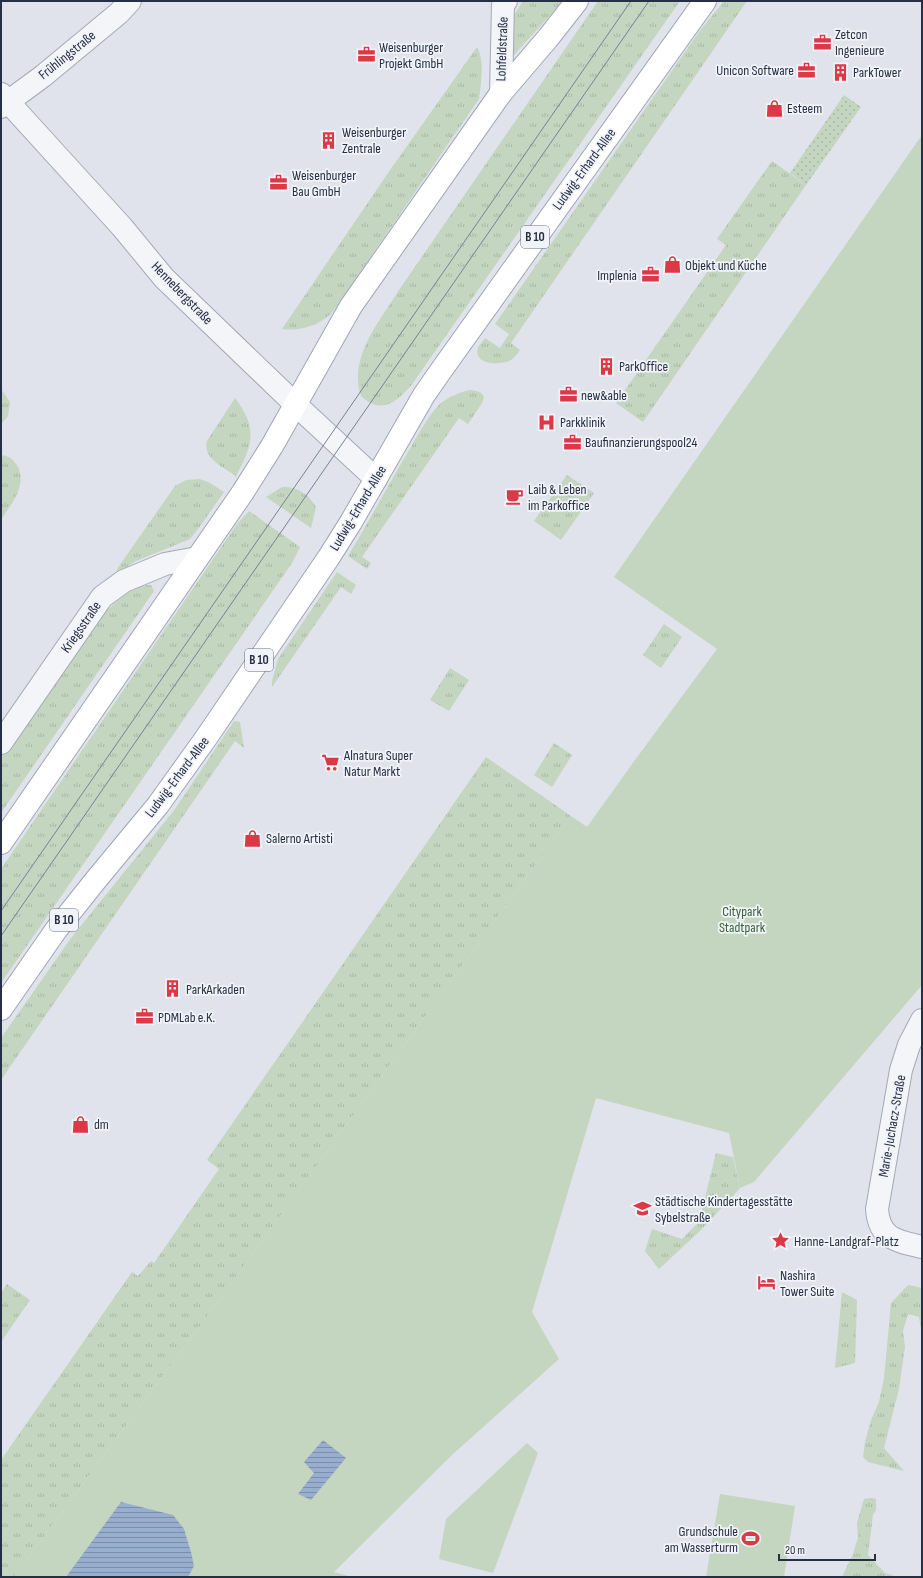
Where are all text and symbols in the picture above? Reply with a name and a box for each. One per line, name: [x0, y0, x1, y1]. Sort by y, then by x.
street label: Lohfeldstraße: [492, 16, 512, 82]
place label: Zetcon Ingenieure: [835, 26, 884, 59]
street label: Frühlingstraße: [35, 27, 99, 83]
office icon: Zetcon Ingenieure: [812, 32, 832, 52]
place label: Weisenburger Projekt GmbH: [379, 39, 443, 72]
office icon: Weisenburger Projekt GmbH: [356, 45, 376, 65]
office icon: Unicon Software: [797, 60, 817, 80]
place label: Unicon Software: [716, 62, 794, 79]
building icon: ParkTower: [830, 62, 850, 82]
place label: ParkTower: [853, 64, 901, 81]
shop icon: Esteem: [764, 98, 784, 118]
place label: Esteem: [787, 100, 822, 117]
place label: Weisenburger Zentrale: [342, 124, 406, 157]
street label: Ludwig-Erhard-Allee: [549, 125, 619, 213]
building icon: Weisenburger Zentrale: [319, 130, 339, 150]
place label: Weisenburger Bau GmbH: [292, 167, 356, 200]
office icon: Weisenburger Bau GmbH: [269, 173, 289, 193]
road number: B 10: [521, 226, 549, 248]
shop icon: Objekt und Küche: [662, 255, 682, 275]
place label: Objekt und Küche: [685, 257, 767, 274]
street label: Hennebergstraße: [148, 258, 216, 328]
office icon: Implenia: [640, 265, 660, 285]
place label: Implenia: [597, 267, 637, 284]
building icon: ParkOffice: [596, 356, 616, 376]
place label: ParkOffice: [619, 358, 668, 375]
office icon: new&able: [558, 385, 578, 405]
place label: new&able: [581, 387, 627, 404]
hospital icon: Parkklinik: [537, 412, 557, 432]
place label: Parkklinik: [560, 414, 606, 431]
office icon: Baufinanzierungspool24: [562, 432, 582, 452]
place label: Baufinanzierungspool24: [585, 434, 697, 451]
street label: Ludwig-Erhard-Allee: [326, 462, 390, 554]
place label: Laib & Leben im Parkoffice: [528, 481, 590, 514]
cafe icon: Laib & Leben im Parkoffice: [505, 487, 525, 507]
street label: Kriegsstraße: [57, 598, 105, 656]
road number: B 10: [245, 649, 273, 671]
street label: Ludwig-Erhard-Allee: [141, 733, 213, 821]
place label: Alnatura Super Natur Markt: [343, 747, 413, 780]
supermarket icon: Alnatura Super Natur Markt: [321, 753, 341, 773]
shop icon: Salerno Artisti: [243, 828, 263, 848]
place label: Salerno Artisti: [266, 830, 333, 847]
park label: Citypark Stadtpark: [719, 903, 766, 936]
road number: B 10: [50, 909, 78, 931]
building icon: ParkArkaden: [163, 979, 183, 999]
place label: ParkArkaden: [186, 981, 245, 998]
office icon: PDMLab e.K.: [135, 1007, 155, 1027]
place label: PDMLab e.K.: [158, 1009, 215, 1026]
street label: Marie-Juchacz-Straße: [875, 1074, 909, 1178]
shop icon: dm: [71, 1114, 91, 1134]
place label: dm: [94, 1116, 109, 1133]
place label: Städtische Kindertagesstätte Sybelstraße: [655, 1193, 793, 1226]
school or university icon: Städtische Kindertagesstätte Sybelstraße: [632, 1199, 652, 1219]
place icon: Hanne-Landgraf-Platz: [771, 1231, 791, 1251]
place label: Hanne-Landgraf-Platz: [794, 1233, 899, 1250]
place label: Nashira Tower Suite: [780, 1267, 834, 1300]
hotel icon: Nashira Tower Suite: [757, 1273, 777, 1293]
place label: Grundschule am Wasserturm: [664, 1523, 738, 1556]
sports icon: Grundschule am Wasserturm: [741, 1529, 761, 1549]
scale bar: [779, 1536, 875, 1562]
text: 20 m: [785, 1543, 805, 1558]

